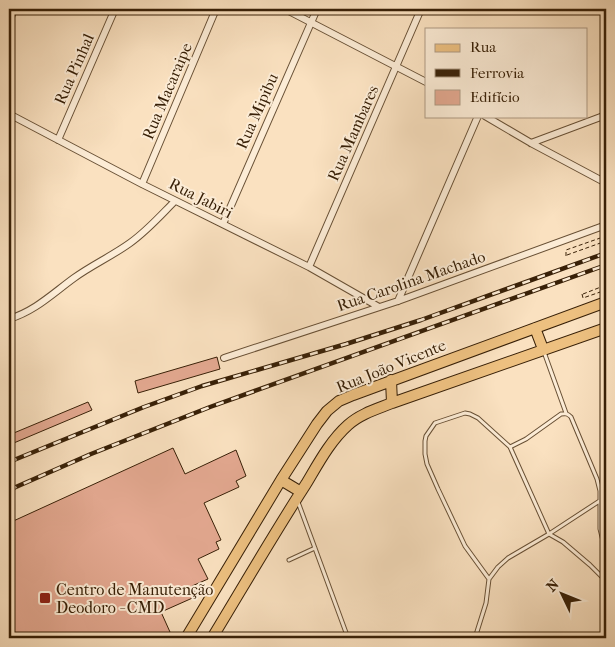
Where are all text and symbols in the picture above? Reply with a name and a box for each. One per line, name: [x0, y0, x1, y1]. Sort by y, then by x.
legend: [425, 28, 588, 118]
street label: Rua Pinhal: [50, 30, 98, 107]
text: Rua: [470, 38, 497, 56]
street label: Rua Macaraipe: [138, 40, 196, 142]
text: Ferrovia: [470, 64, 525, 82]
street label: Rua Mipibu: [232, 70, 282, 152]
street label: Rua Mambares: [323, 82, 383, 184]
text: Edifício: [470, 88, 520, 106]
street label: Rua Jabiri: [166, 174, 236, 222]
street label: Rua Carolina Machado: [334, 247, 488, 315]
street label: Rua João Vicente: [333, 335, 449, 397]
north arrow: [538, 570, 588, 620]
text: N: [543, 576, 563, 595]
place label: Centro de Manutenção Deodoro - CMD: [56, 580, 213, 617]
marker: Centro de Manutenção Deodoro - CMD: [38, 591, 52, 605]

